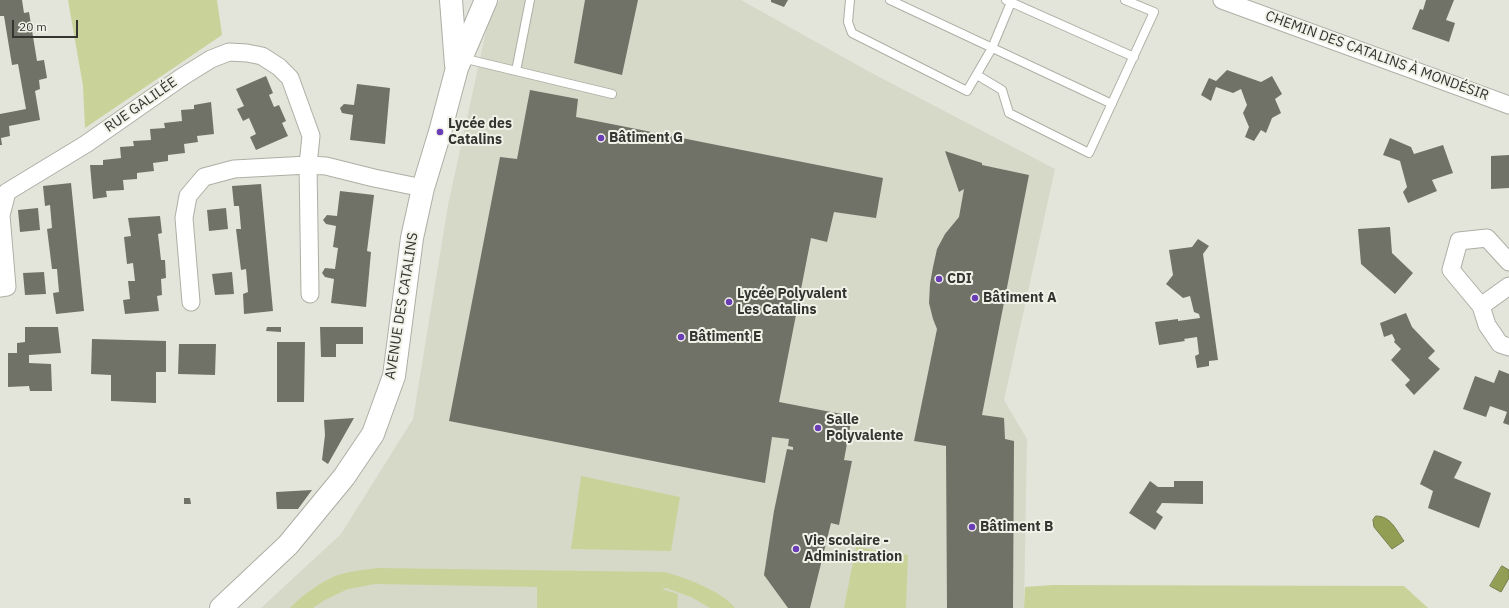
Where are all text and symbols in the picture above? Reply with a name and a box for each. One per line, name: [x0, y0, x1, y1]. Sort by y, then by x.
street label: CHEMIN DES CATALINS À MONDÉSIR: [1263, 8, 1491, 104]
scale bar: [14, 12, 80, 38]
text: 20 m: [19, 19, 47, 34]
street label: RUE GALILÉE: [102, 74, 180, 136]
place label: Lycée des Catalins: [448, 116, 512, 148]
marker: Lycée des Catalins: [435, 127, 445, 137]
place label: Bâtiment G: [609, 130, 683, 146]
marker: Bâtiment G: [596, 133, 606, 143]
street label: AVENUE DES CATALINS: [382, 231, 422, 381]
place label: CDI: [947, 271, 972, 287]
marker: CDI: [934, 274, 944, 284]
place label: Lycée Polyvalent Les Catalins: [737, 286, 847, 318]
place label: Bâtiment A: [983, 290, 1057, 306]
marker: Bâtiment A: [970, 293, 980, 303]
marker: Lycée Polyvalent Les Catalins: [724, 297, 734, 307]
place label: Bâtiment E: [689, 329, 761, 345]
marker: Bâtiment E: [676, 332, 686, 342]
place label: Salle Polyvalente: [826, 412, 903, 444]
marker: Salle Polyvalente: [813, 423, 823, 433]
place label: Bâtiment B: [980, 519, 1053, 535]
marker: Bâtiment B: [967, 522, 977, 532]
place label: Vie scolaire - Administration: [804, 533, 902, 566]
marker: Vie scolaire - Administration: [791, 544, 801, 554]

